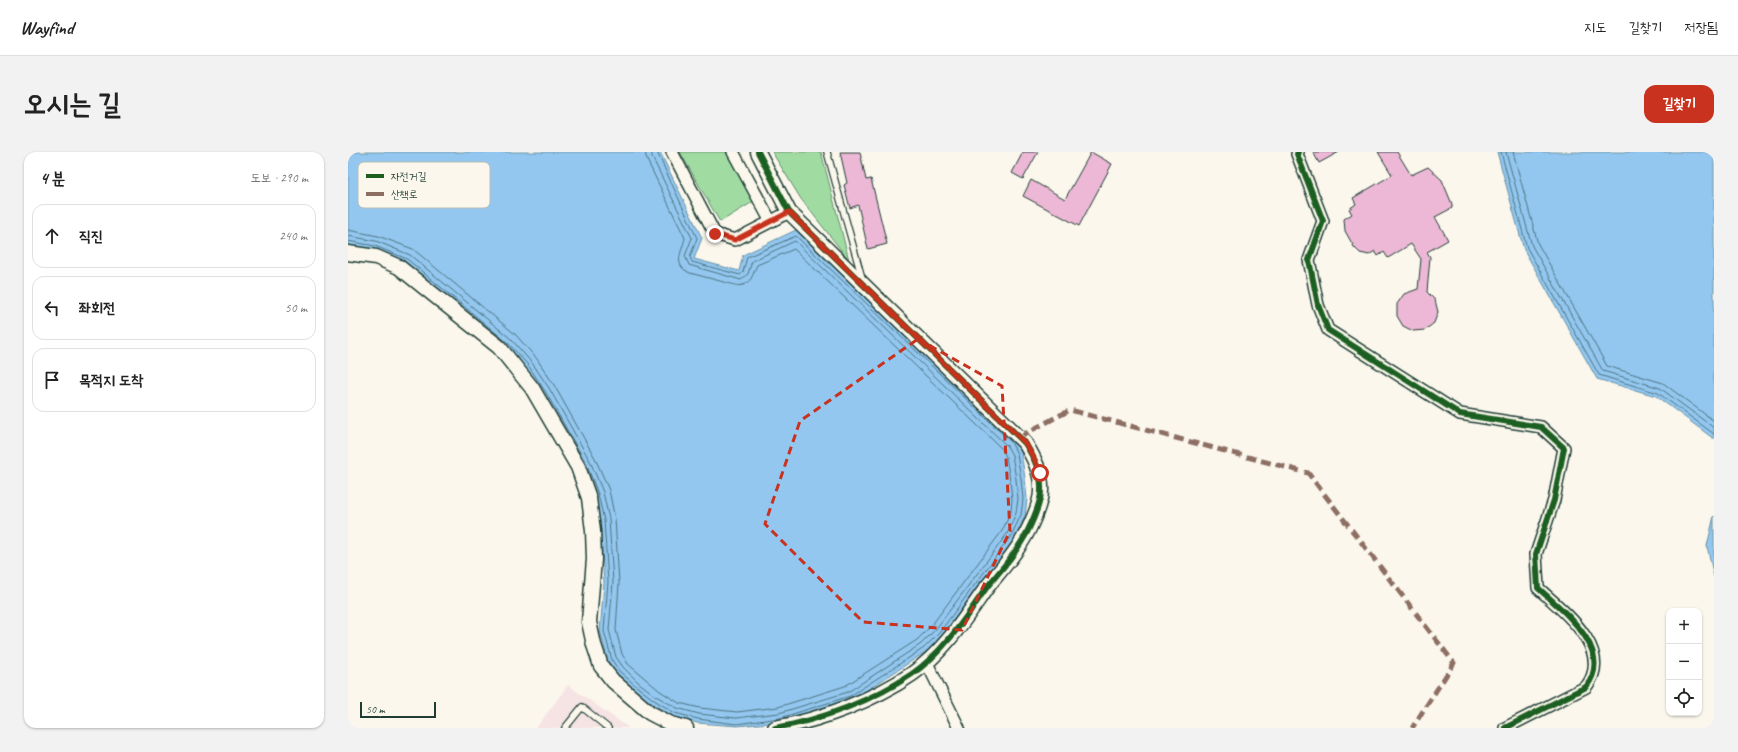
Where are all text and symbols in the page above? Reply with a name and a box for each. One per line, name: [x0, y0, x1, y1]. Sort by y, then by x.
text: Wayfind: [20, 16, 73, 40]
text: 지도: [1584, 19, 1606, 36]
text: 길찾기: [1628, 19, 1662, 36]
text: 저장됨: [1684, 19, 1718, 36]
button: 길찾기: [1644, 85, 1714, 123]
text: 오시는 길: [24, 86, 121, 121]
legend: [358, 162, 490, 208]
text: 4 분: [40, 168, 65, 189]
text: 자전거길: [391, 169, 427, 183]
text: 도보 · 290 m: [250, 170, 308, 186]
text: 산책로: [391, 187, 418, 201]
icon: ahead: [41, 225, 63, 247]
route end: [706, 225, 724, 243]
text: 직진: [79, 227, 103, 246]
text: 240 m: [279, 228, 307, 244]
icon: left: [41, 297, 63, 319]
text: 좌회전: [79, 299, 115, 318]
text: 50 m: [285, 300, 307, 316]
icon: arrive: [41, 369, 63, 391]
text: 목적지 도착: [79, 371, 143, 390]
route start: [1031, 464, 1049, 482]
map controls: [1666, 608, 1702, 716]
button: +: [1666, 608, 1702, 644]
button: −: [1666, 644, 1702, 680]
button: locate: [1666, 680, 1702, 716]
scale bar: [360, 700, 436, 719]
text: 50 m: [366, 702, 385, 716]

